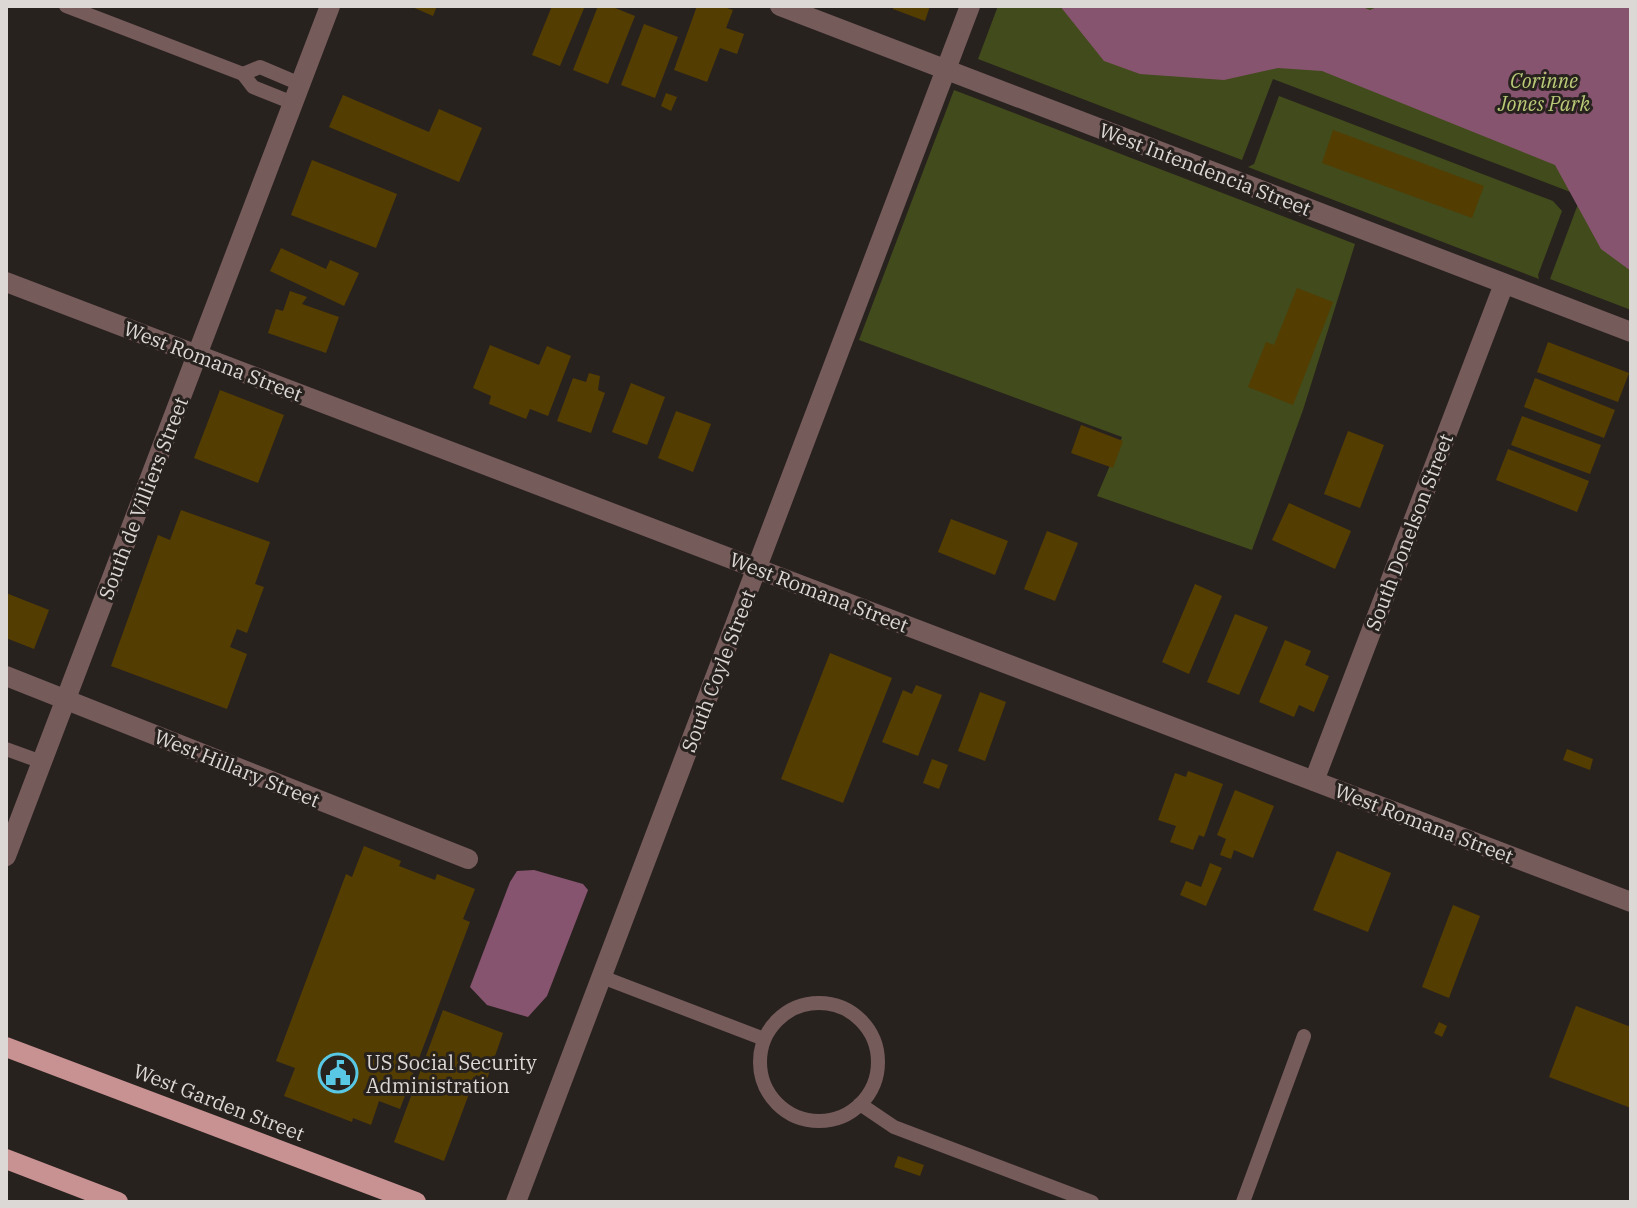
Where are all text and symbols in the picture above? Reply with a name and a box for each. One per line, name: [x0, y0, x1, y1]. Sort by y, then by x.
park label: Corinne Jones Park: [1497, 67, 1591, 117]
street label: West Intendencia Street: [1095, 116, 1315, 222]
street label: West Romana Street: [120, 314, 306, 408]
street label: South de Villiers Street: [92, 393, 194, 603]
street label: South Donelson Street: [1359, 430, 1459, 634]
street label: West Romana Street: [726, 545, 912, 639]
street label: South Coyle Street: [675, 586, 761, 756]
street label: West Hillary Street: [150, 722, 324, 814]
street label: West Romana Street: [1331, 776, 1517, 870]
place label: US Social Security Administration: [366, 1049, 537, 1099]
public building icon: US Social Security Administration: [317, 1052, 359, 1094]
street label: West Garden Street: [129, 1057, 309, 1147]

